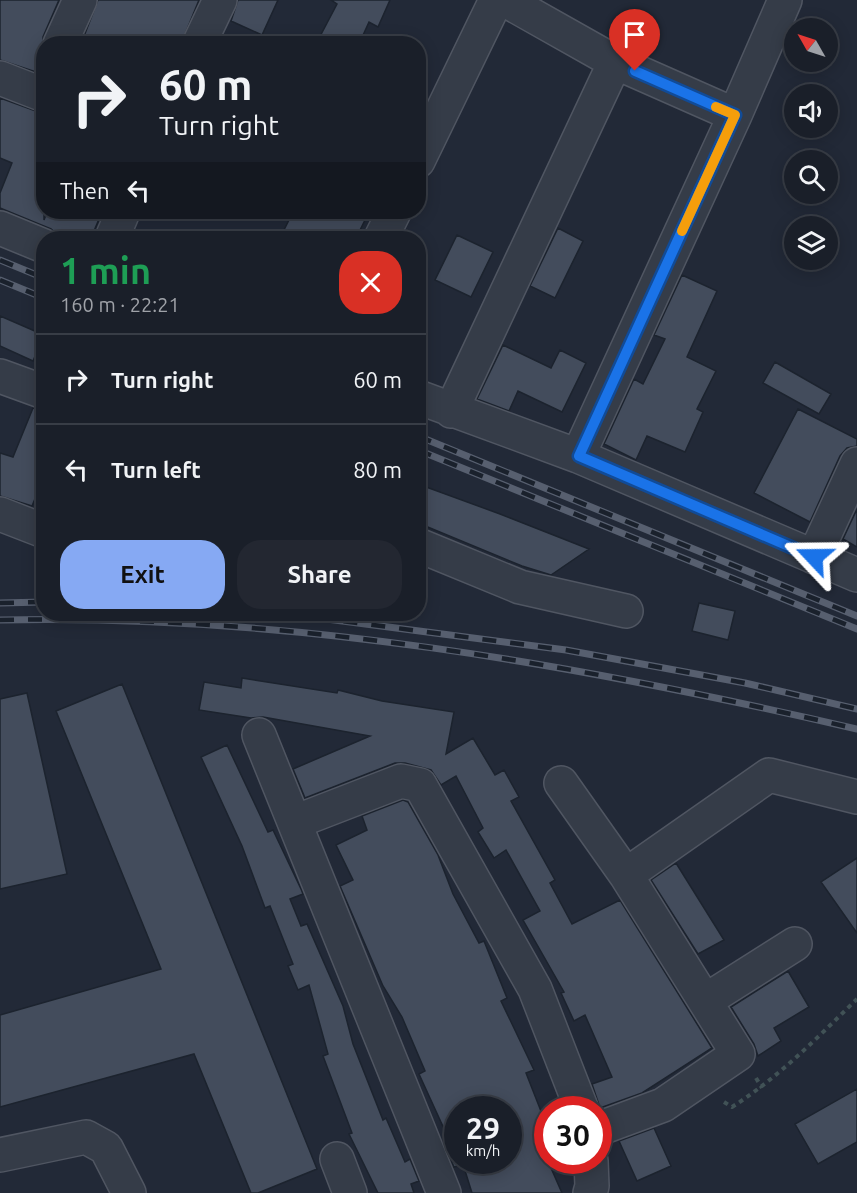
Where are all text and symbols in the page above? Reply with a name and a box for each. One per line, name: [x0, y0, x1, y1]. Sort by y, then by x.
pin: [609, 9, 660, 71]
icon: arrive: [618, 18, 651, 51]
north arrow: [784, 18, 838, 72]
map controls: [784, 18, 838, 270]
icon: right: [60, 60, 138, 138]
text: 60 m: [159, 61, 253, 108]
button: sound: [784, 84, 838, 138]
text: Turn right: [159, 110, 279, 140]
button: search: [784, 150, 838, 204]
icon: left: [122, 174, 155, 207]
text: Then: [60, 178, 110, 203]
button: layers: [784, 216, 838, 270]
text: 1 min: [60, 250, 151, 291]
button: close: [339, 251, 402, 314]
text: 160 m · 22:21: [60, 293, 180, 316]
icon: right: [60, 363, 93, 396]
text: Turn right: [111, 367, 213, 392]
text: 60 m: [353, 367, 402, 392]
icon: left: [60, 453, 93, 486]
text: Turn left: [111, 457, 201, 482]
text: 80 m: [353, 457, 402, 482]
position arrow: [782, 525, 846, 589]
button: Exit: [60, 540, 225, 609]
button: Share: [237, 540, 402, 609]
speed limit sign: 30: [534, 1096, 612, 1174]
text: 29: [466, 1111, 500, 1145]
text: km/h: [466, 1142, 500, 1159]

